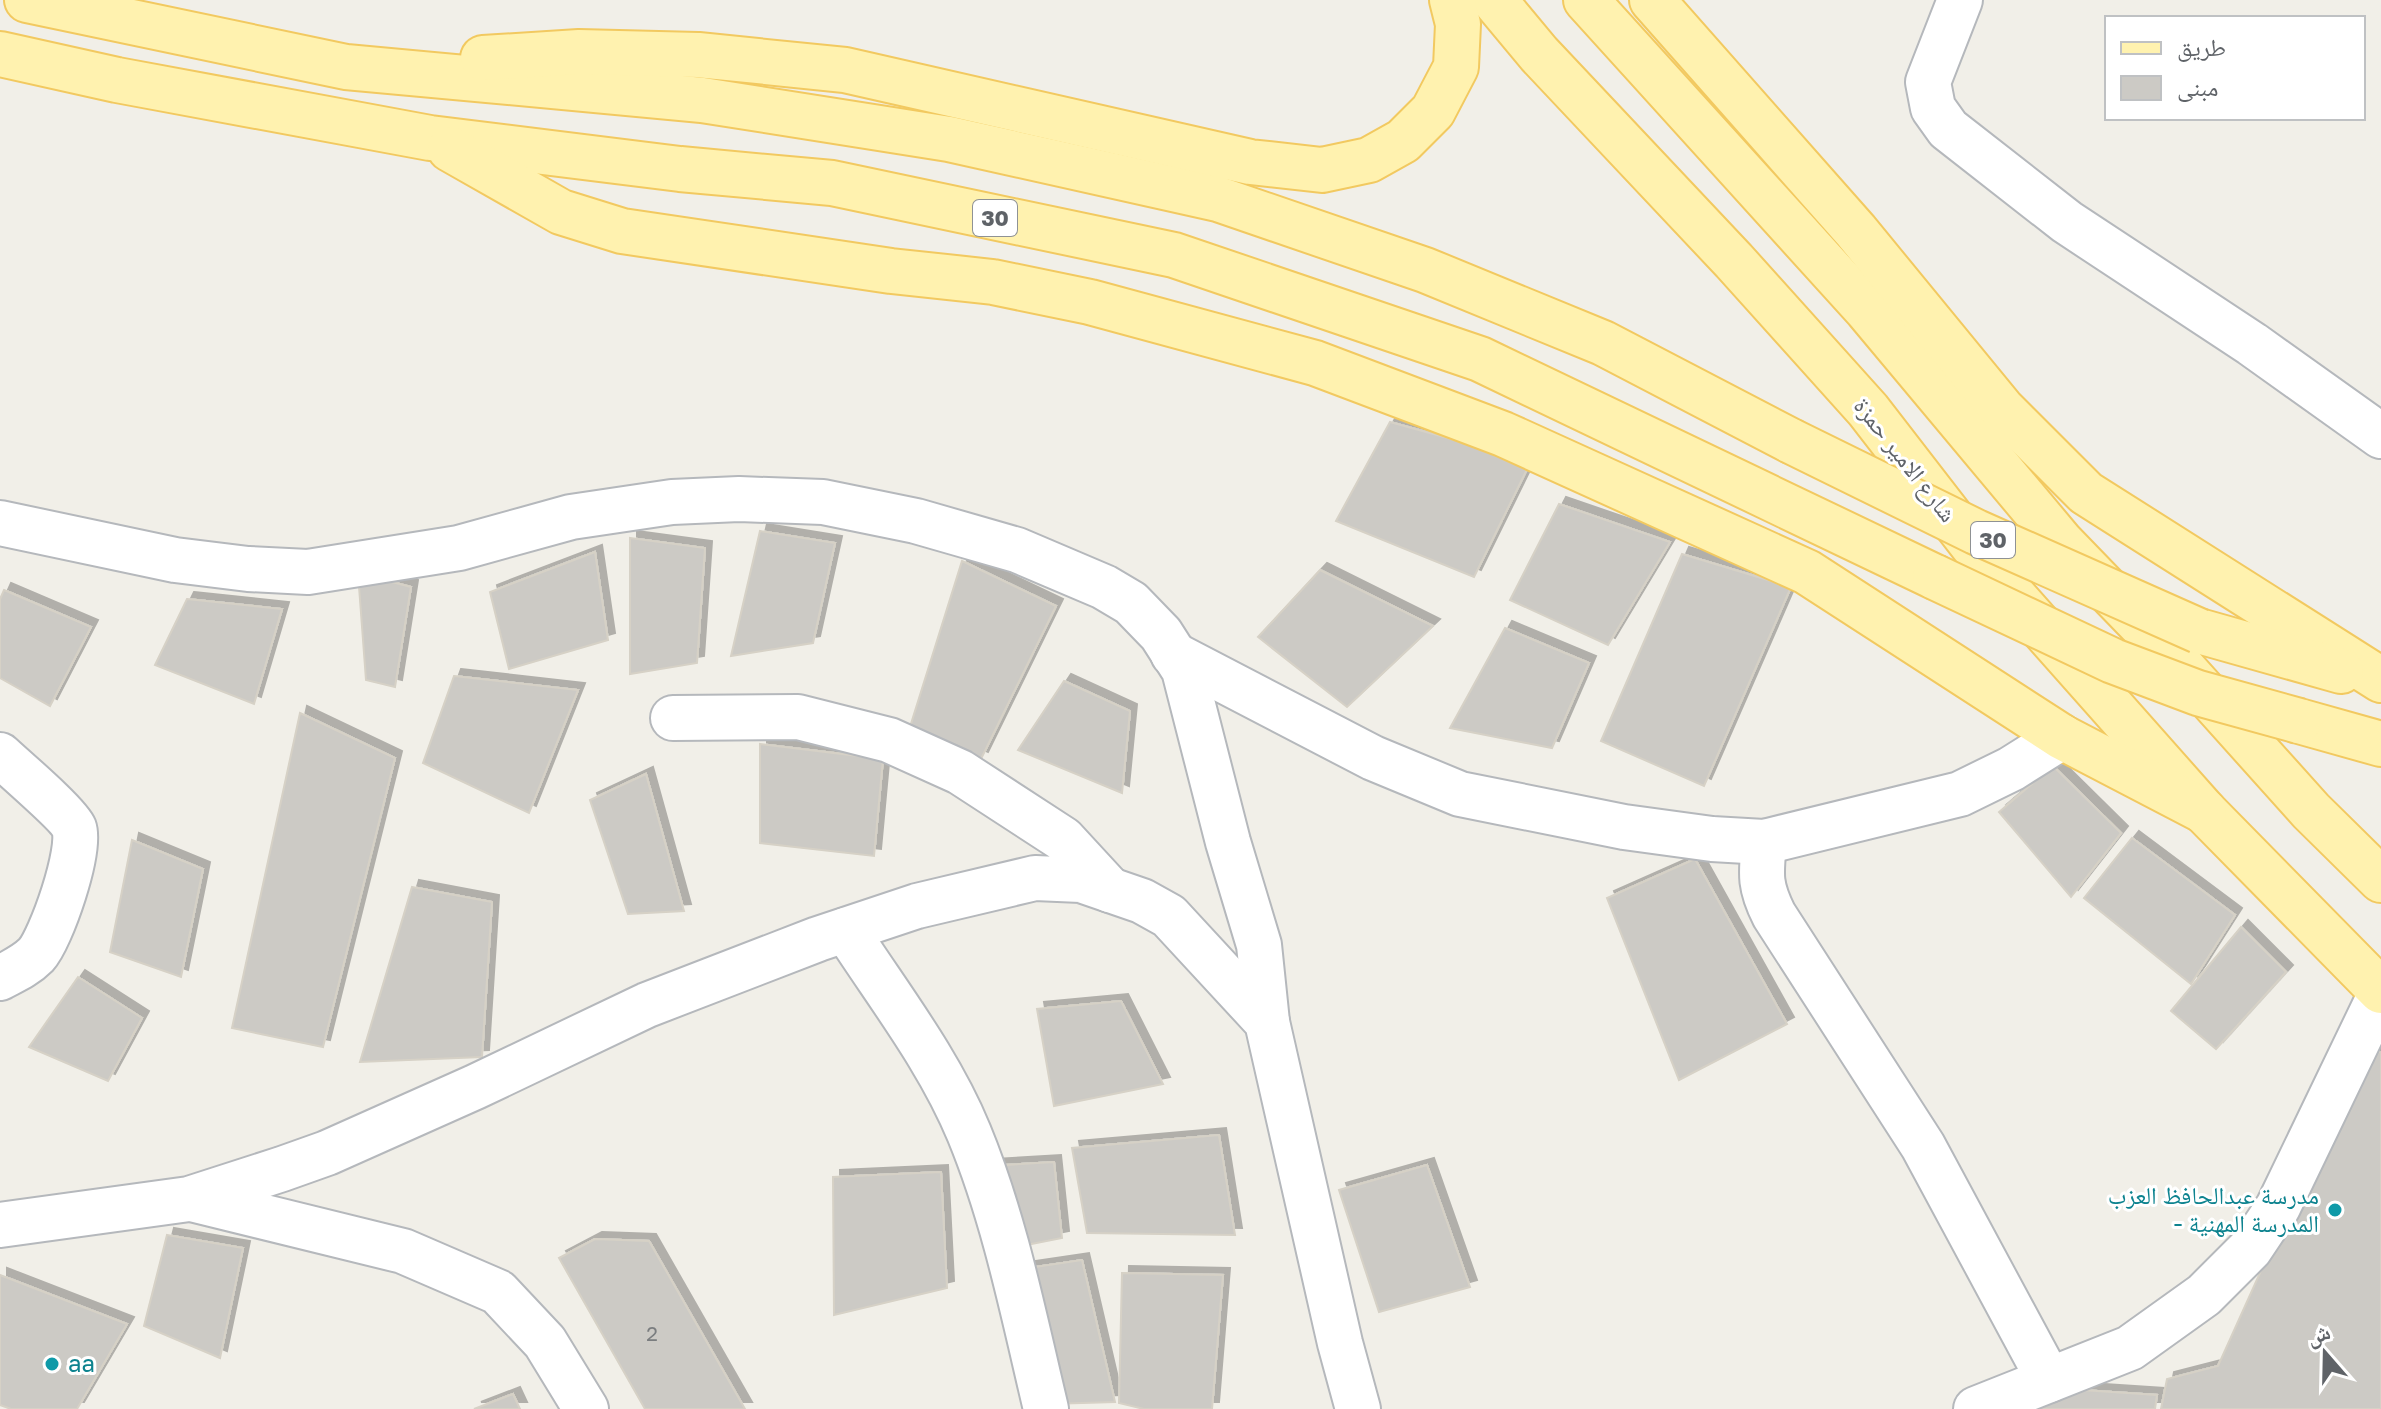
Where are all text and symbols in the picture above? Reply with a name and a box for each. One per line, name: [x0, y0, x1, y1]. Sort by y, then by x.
legend: [2105, 16, 2365, 120]
text: طريق: [2177, 32, 2226, 62]
text: مبنى: [2177, 72, 2218, 102]
road number: 30: [973, 200, 1017, 236]
street label: شارع الامير حمزة: [1847, 391, 1964, 528]
road number: 30: [1971, 522, 2015, 558]
place label: مدرسة عبدالحافظ العزب - المدرسة المهنية: [2108, 1180, 2319, 1237]
marker: مدرسة عبدالحافظ العزب - المدرسة المهنية: [2326, 1201, 2344, 1219]
north arrow: [2285, 1313, 2365, 1393]
text: ش: [2302, 1317, 2334, 1351]
house number: 2: [646, 1321, 658, 1345]
place label: aa: [68, 1348, 95, 1377]
marker: aa: [43, 1355, 61, 1373]

